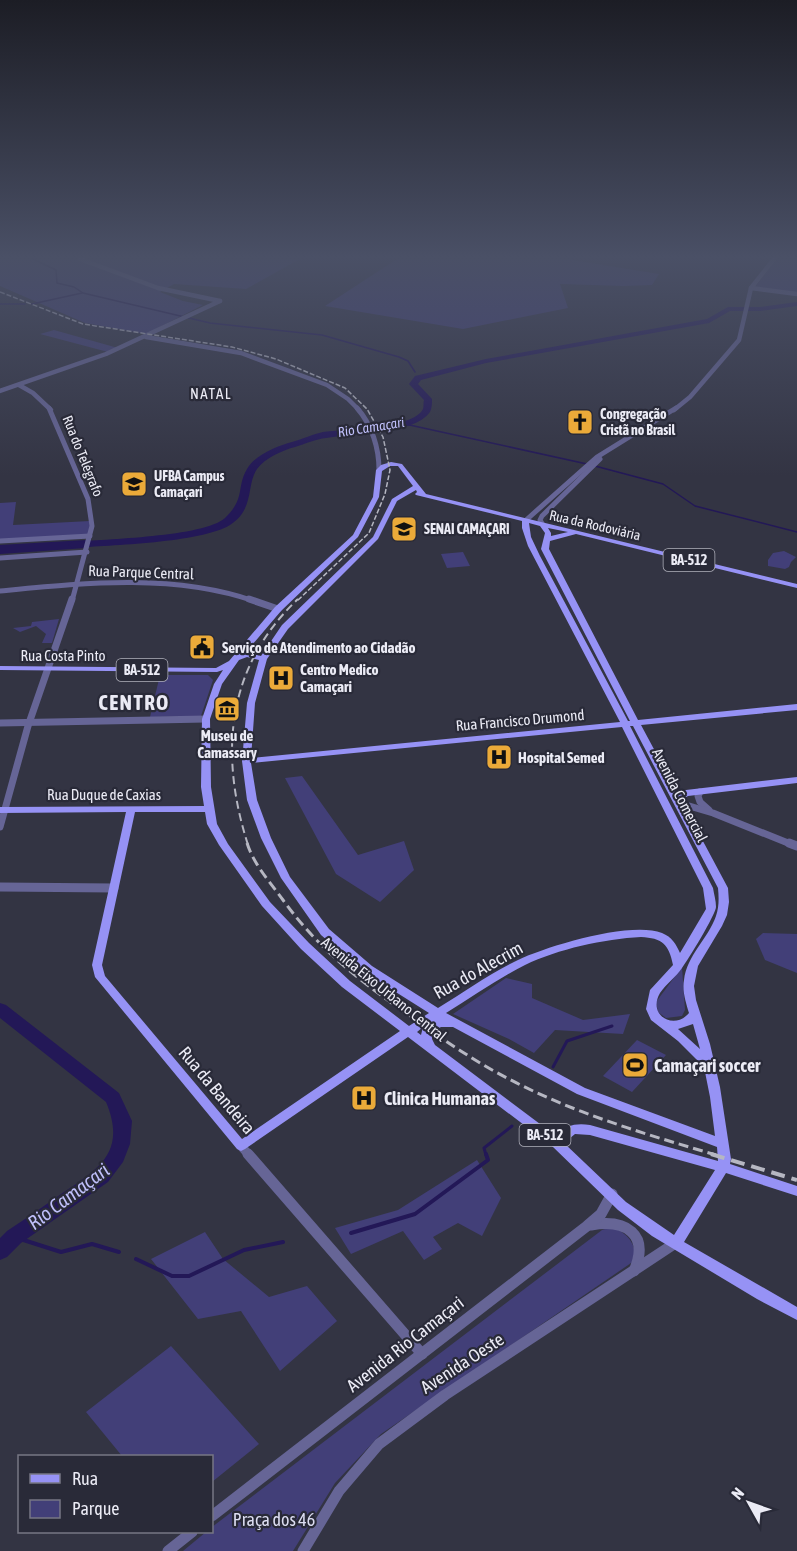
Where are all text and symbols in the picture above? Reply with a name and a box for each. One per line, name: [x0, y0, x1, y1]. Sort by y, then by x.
district label: NATAL: [190, 385, 232, 402]
place label: Congregação Cristã no Brasil: [600, 406, 675, 438]
church icon: Congregação Cristã no Brasil: [565, 407, 595, 437]
street label: Rua do Telégrafo: [60, 413, 106, 499]
water label: Rio Camaçari: [337, 414, 405, 440]
place label: UFBA Campus Camaçari: [154, 468, 225, 500]
school or university icon: UFBA Campus Camaçari: [119, 469, 149, 499]
street label: Rua da Rodoviária: [548, 507, 642, 543]
school or university icon: SENAI CAMAÇARI: [389, 514, 419, 544]
place label: SENAI CAMAÇARI: [424, 521, 510, 537]
road number: BA-512: [664, 549, 714, 571]
street label: Rua Parque Central: [88, 562, 194, 582]
public building icon: Serviço de Atendimento ao Cidadão: [187, 632, 217, 662]
place label: Serviço de Atendimento ao Cidadão: [222, 639, 416, 656]
street label: Rua Costa Pinto: [20, 647, 106, 664]
road number: BA-512: [116, 659, 168, 681]
place label: Centro Medico Camaçari: [300, 661, 379, 695]
hospital icon: Centro Medico Camaçari: [266, 663, 296, 693]
district label: CENTRO: [98, 690, 170, 714]
museum icon: Museu de Camassary: [212, 694, 242, 724]
street label: Rua Francisco Drumond: [455, 706, 585, 734]
place label: Museu de Camassary: [197, 727, 258, 761]
hospital icon: Hospital Semed: [484, 742, 514, 772]
street label: Avenida Comercial: [649, 745, 711, 845]
place label: Hospital Semed: [518, 749, 605, 766]
street label: Rua Duque de Caxias: [47, 786, 161, 803]
street label: Avenida Eixo Urbano Central: [318, 933, 450, 1045]
street label: Rua do Alecrim: [430, 937, 526, 1003]
street label: Rua da Bandeira: [174, 1042, 260, 1138]
sports icon: Camaçari soccer: [620, 1050, 650, 1080]
place label: Camaçari soccer: [654, 1055, 761, 1076]
hospital icon: Clinica Humanas: [349, 1083, 379, 1113]
place label: Clinica Humanas: [384, 1088, 496, 1109]
road number: BA-512: [520, 1124, 570, 1146]
water label: Rio Camaçari: [23, 1158, 114, 1234]
street label: Avenida Rio Camaçari: [342, 1292, 468, 1396]
street label: Avenida Oeste: [417, 1328, 507, 1398]
legend: [18, 1455, 213, 1533]
text: Rua: [72, 1468, 98, 1489]
north arrow: [719, 1473, 779, 1533]
text: N: [728, 1484, 747, 1503]
text: Parque: [72, 1498, 120, 1519]
park label: Praça dos 46: [233, 1509, 315, 1530]

